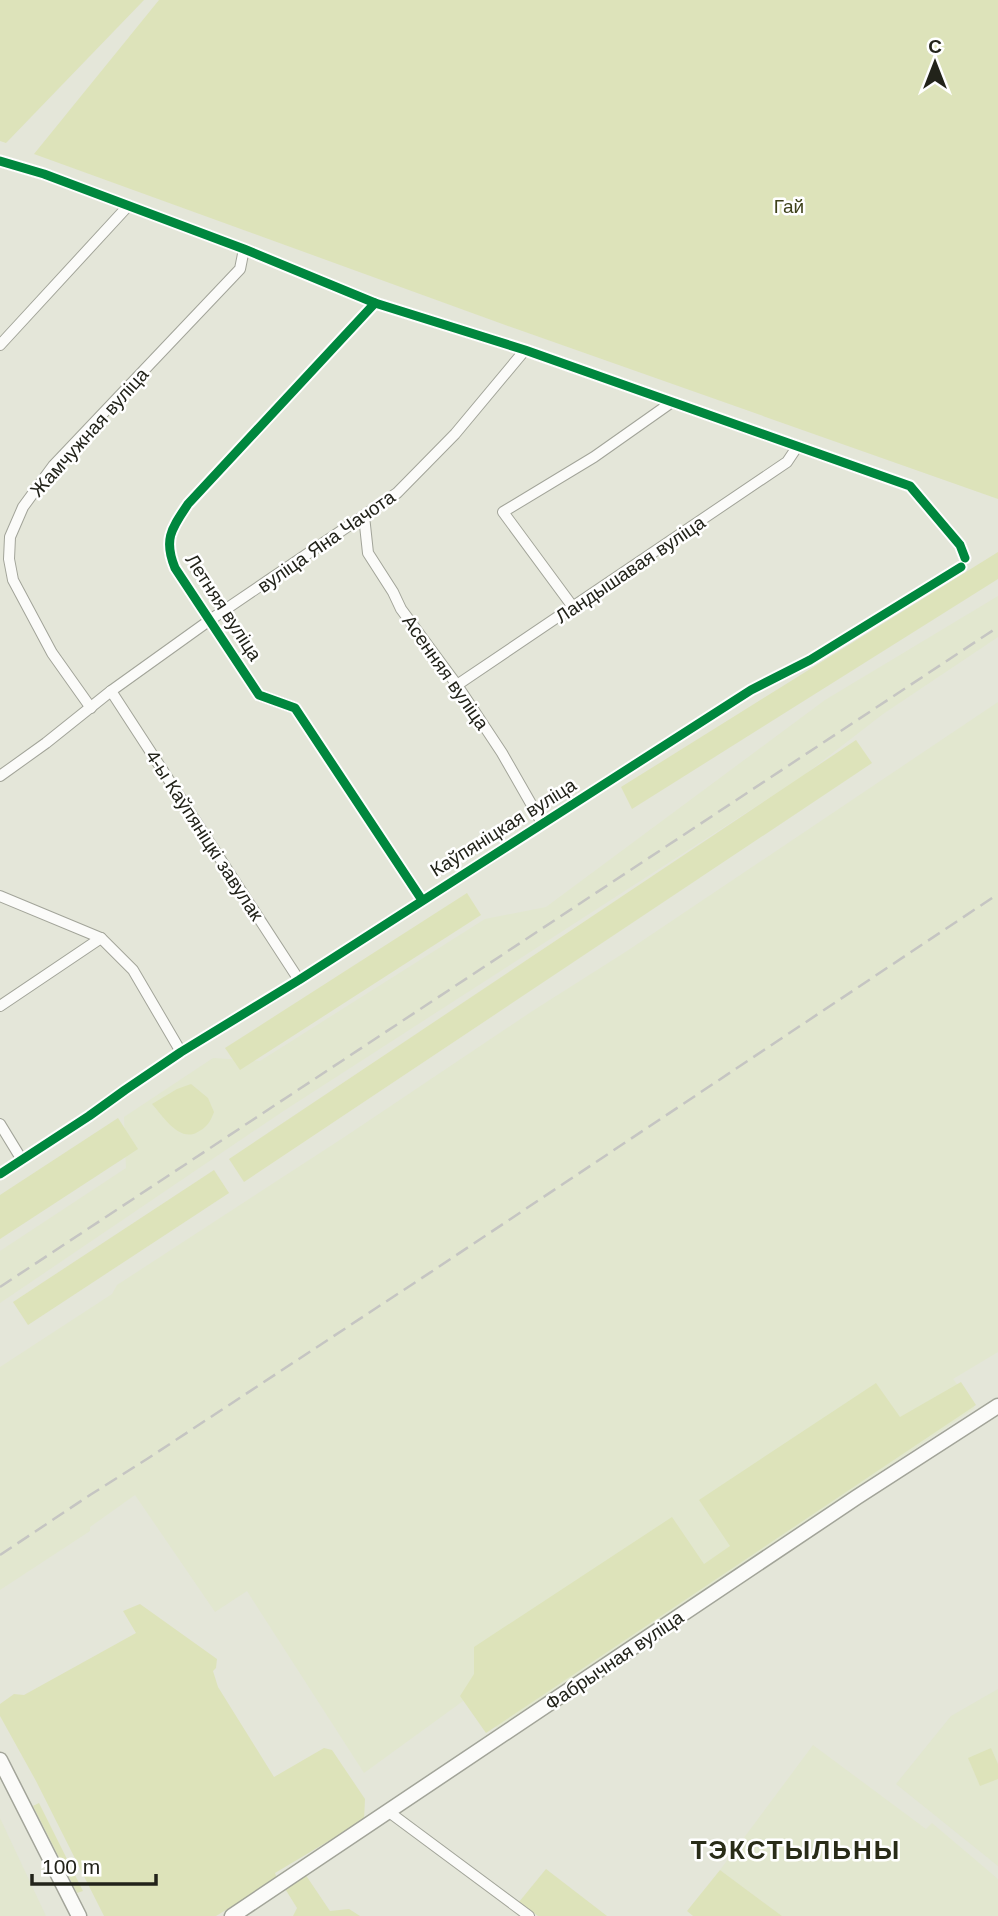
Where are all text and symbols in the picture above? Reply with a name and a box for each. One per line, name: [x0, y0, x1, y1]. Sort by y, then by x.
north arrow: [900, 28, 970, 98]
text: С: [928, 36, 942, 57]
park label: Гай: [774, 196, 804, 217]
street label: Жамчужная вуліца: [26, 363, 153, 501]
street label: вуліца Яна Чачота: [254, 486, 399, 597]
street label: Ландышавая вуліца: [552, 511, 709, 627]
street label: Летняя вуліца: [181, 550, 266, 665]
street label: Асенняя вуліца: [398, 611, 493, 734]
street label: 4-ы Каўпяніцкі завулак: [142, 746, 268, 925]
street label: Каўпяніцкая вуліца: [427, 774, 580, 881]
street label: Фабрычная вуліца: [541, 1606, 688, 1714]
district label: ТЭКСТЫЛЬНЫ: [691, 1835, 901, 1865]
scale bar: [32, 1842, 156, 1886]
text: 100 m: [42, 1855, 100, 1878]

